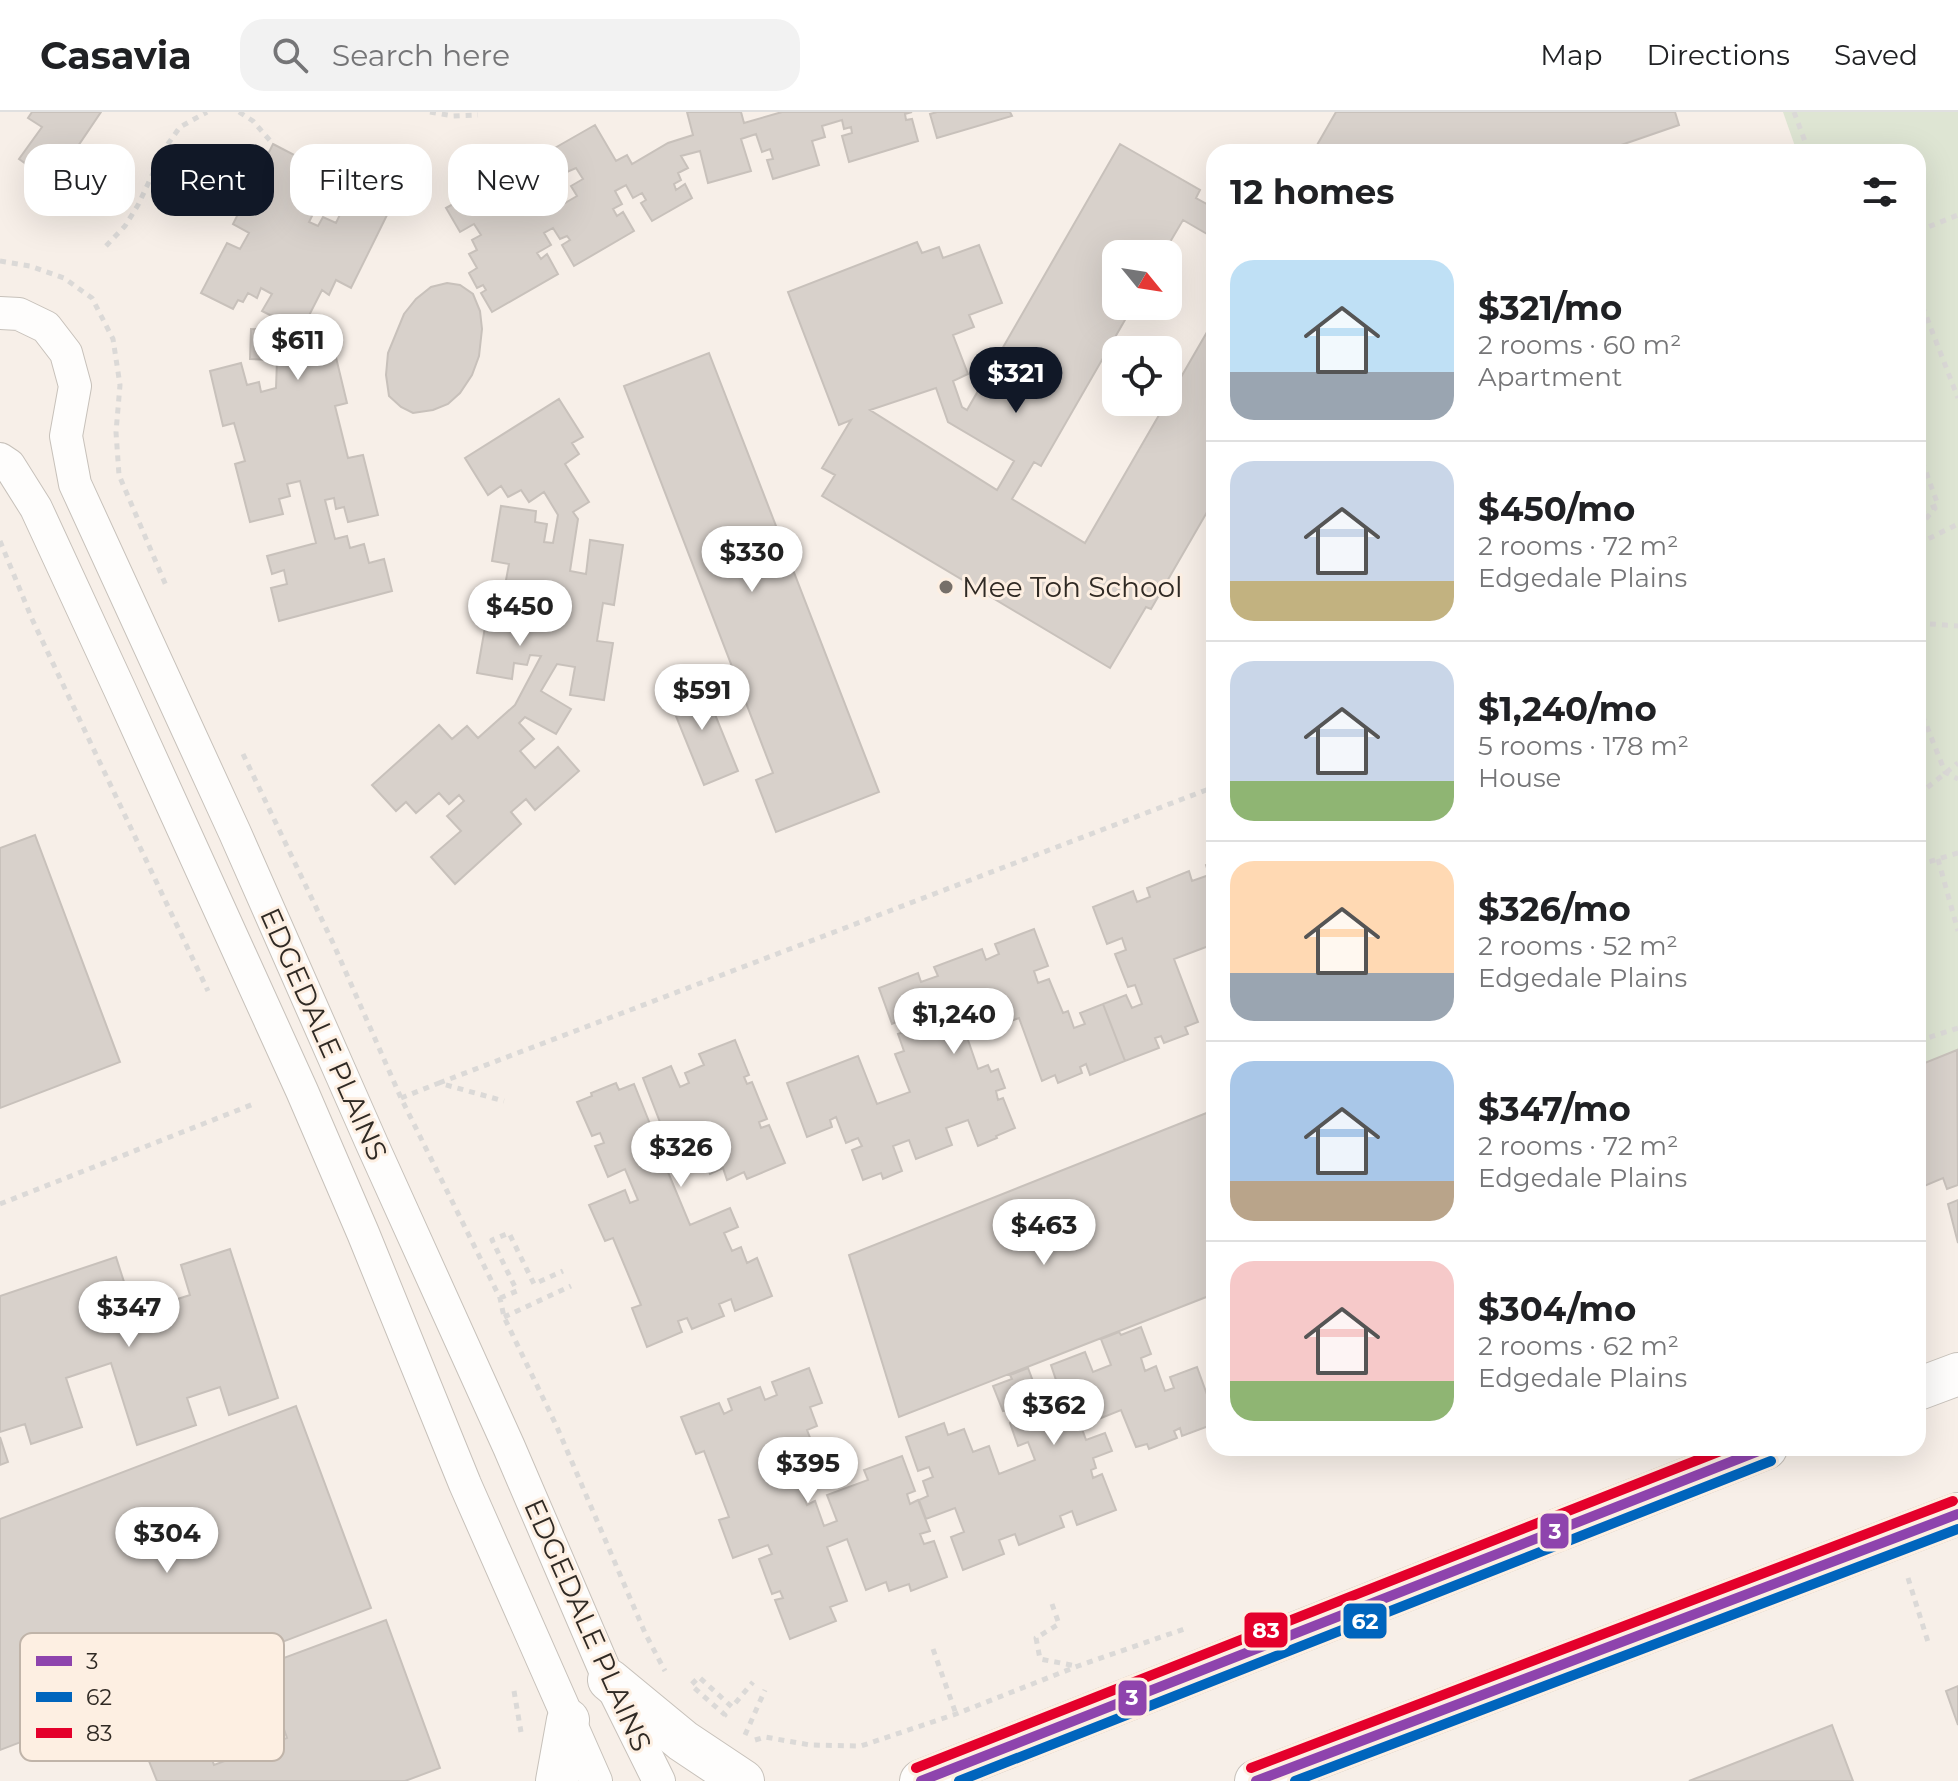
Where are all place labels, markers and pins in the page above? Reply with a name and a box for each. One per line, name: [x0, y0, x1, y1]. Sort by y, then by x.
pin: $611: [251, 314, 345, 382]
pin: $321: [969, 347, 1063, 415]
pin: $330: [705, 526, 799, 594]
place label: Mee Toh School: [962, 570, 1183, 604]
marker: Mee Toh School: [937, 578, 955, 596]
pin: $450: [473, 580, 567, 648]
pin: $591: [655, 664, 749, 732]
pin: $1,240: [889, 988, 1019, 1056]
pin: $326: [634, 1121, 728, 1189]
pin: $463: [997, 1199, 1091, 1267]
pin: $347: [82, 1281, 176, 1349]
pin: $362: [1007, 1379, 1101, 1447]
pin: $395: [761, 1437, 855, 1505]
pin: $304: [120, 1507, 214, 1575]

